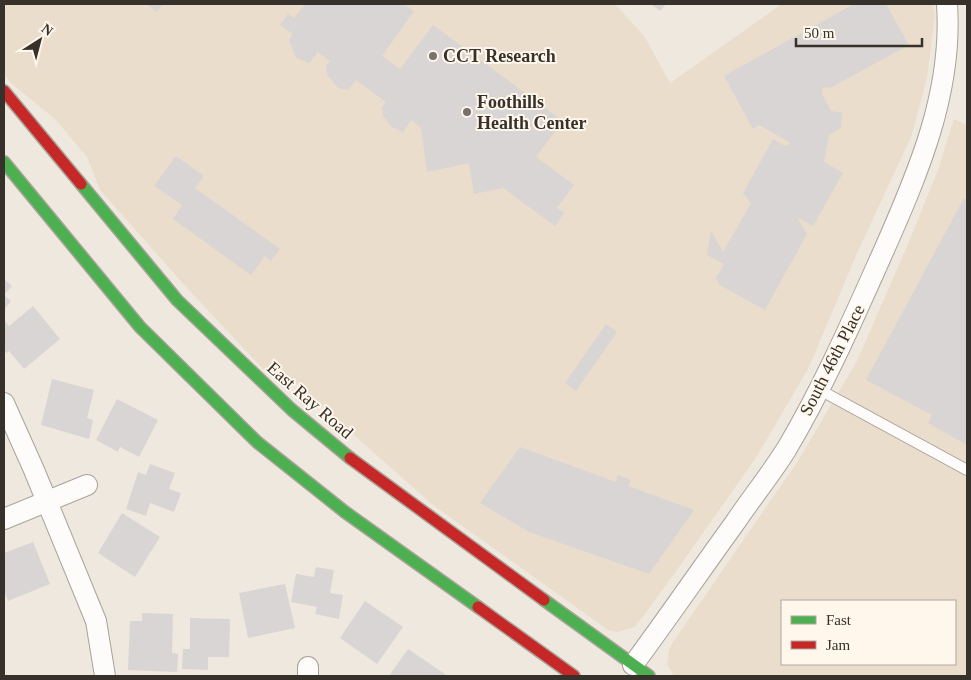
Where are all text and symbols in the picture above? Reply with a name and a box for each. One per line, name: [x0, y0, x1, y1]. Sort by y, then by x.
north arrow: [15, 15, 65, 65]
scale bar: [796, 15, 922, 47]
text: N: [39, 21, 56, 39]
text: 50 m: [804, 25, 835, 41]
place label: CCT Research: [443, 46, 556, 66]
marker: CCT Research: [427, 50, 439, 62]
place label: Foothills Health Center: [477, 92, 586, 133]
marker: Foothills Health Center: [461, 106, 473, 118]
street label: South 46th Place: [795, 301, 869, 419]
street label: East Ray Road: [263, 357, 357, 443]
legend: [781, 600, 956, 665]
text: Fast: [826, 612, 852, 628]
text: Jam: [826, 637, 850, 653]

